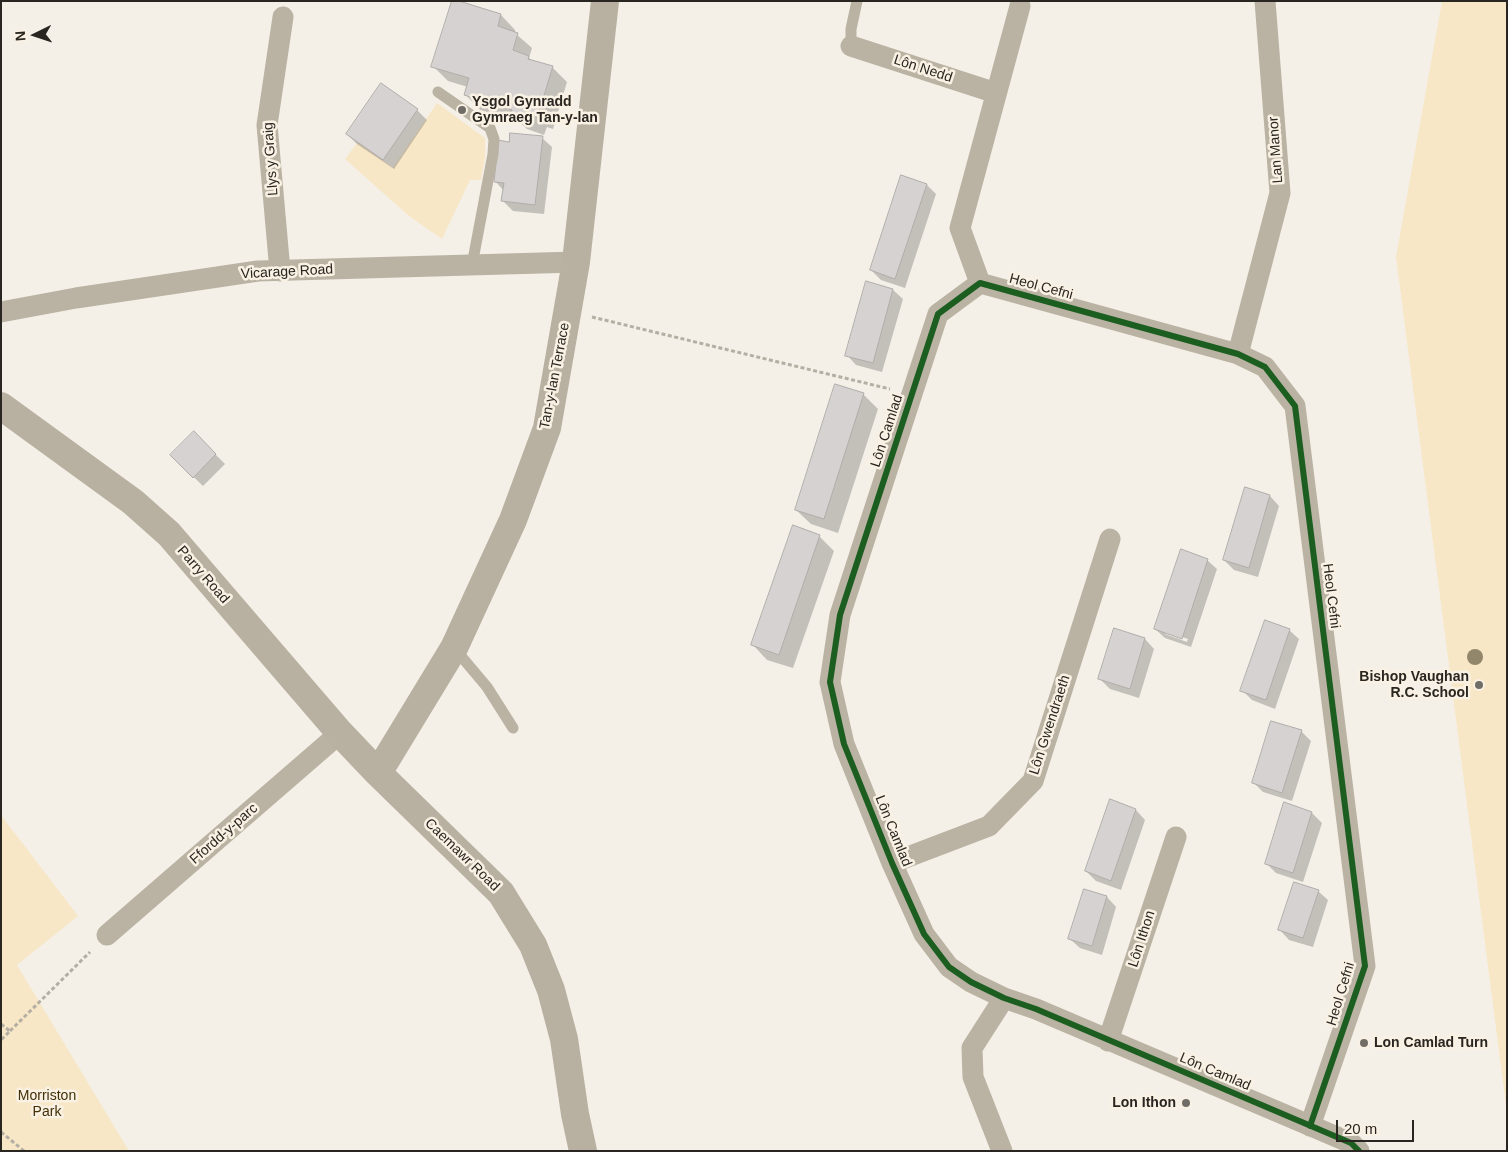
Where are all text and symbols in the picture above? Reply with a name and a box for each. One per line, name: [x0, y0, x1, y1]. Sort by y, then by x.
north arrow: [10, 10, 60, 60]
text: N: [12, 30, 28, 42]
street label: Lôn Nedd: [892, 52, 954, 86]
place label: Ysgol Gynradd Gymraeg Tan-y-lan: [472, 94, 598, 126]
marker: Ysgol Gynradd Gymraeg Tan-y-lan: [456, 104, 468, 116]
street label: Lan Manor: [1265, 116, 1287, 184]
street label: Llys y Graig: [260, 122, 282, 196]
street label: Vicarage Road: [240, 261, 334, 283]
street label: Heol Cefni: [1007, 270, 1075, 304]
street label: Tan-y-lan Terrace: [536, 321, 574, 431]
street label: Lôn Camlad: [867, 393, 907, 469]
street label: Parry Road: [173, 543, 233, 607]
street label: Heol Cefni: [1319, 563, 1343, 629]
place label: Bishop Vaughan R.C. School: [1359, 669, 1469, 702]
street label: Lôn Gwendraeth: [1026, 673, 1074, 777]
marker: Bishop Vaughan R.C. School: [1473, 679, 1485, 691]
street label: Lôn Camlad: [871, 793, 915, 869]
street label: Ffordd-y-parc: [187, 800, 261, 868]
street label: Caemawr Road: [421, 815, 503, 895]
street label: Lôn Ithon: [1125, 909, 1159, 969]
street label: Heol Cefni: [1323, 960, 1359, 1028]
place label: Lon Camlad Turn: [1374, 1035, 1488, 1051]
marker: Lon Camlad Turn: [1358, 1037, 1370, 1049]
street label: Lôn Camlad: [1177, 1050, 1253, 1094]
park label: Morriston Park: [18, 1088, 76, 1120]
place label: Lon Ithon: [1112, 1095, 1176, 1111]
marker: Lon Ithon: [1180, 1097, 1192, 1109]
scale bar: [1338, 1110, 1416, 1142]
text: 20 m: [1344, 1120, 1377, 1137]

